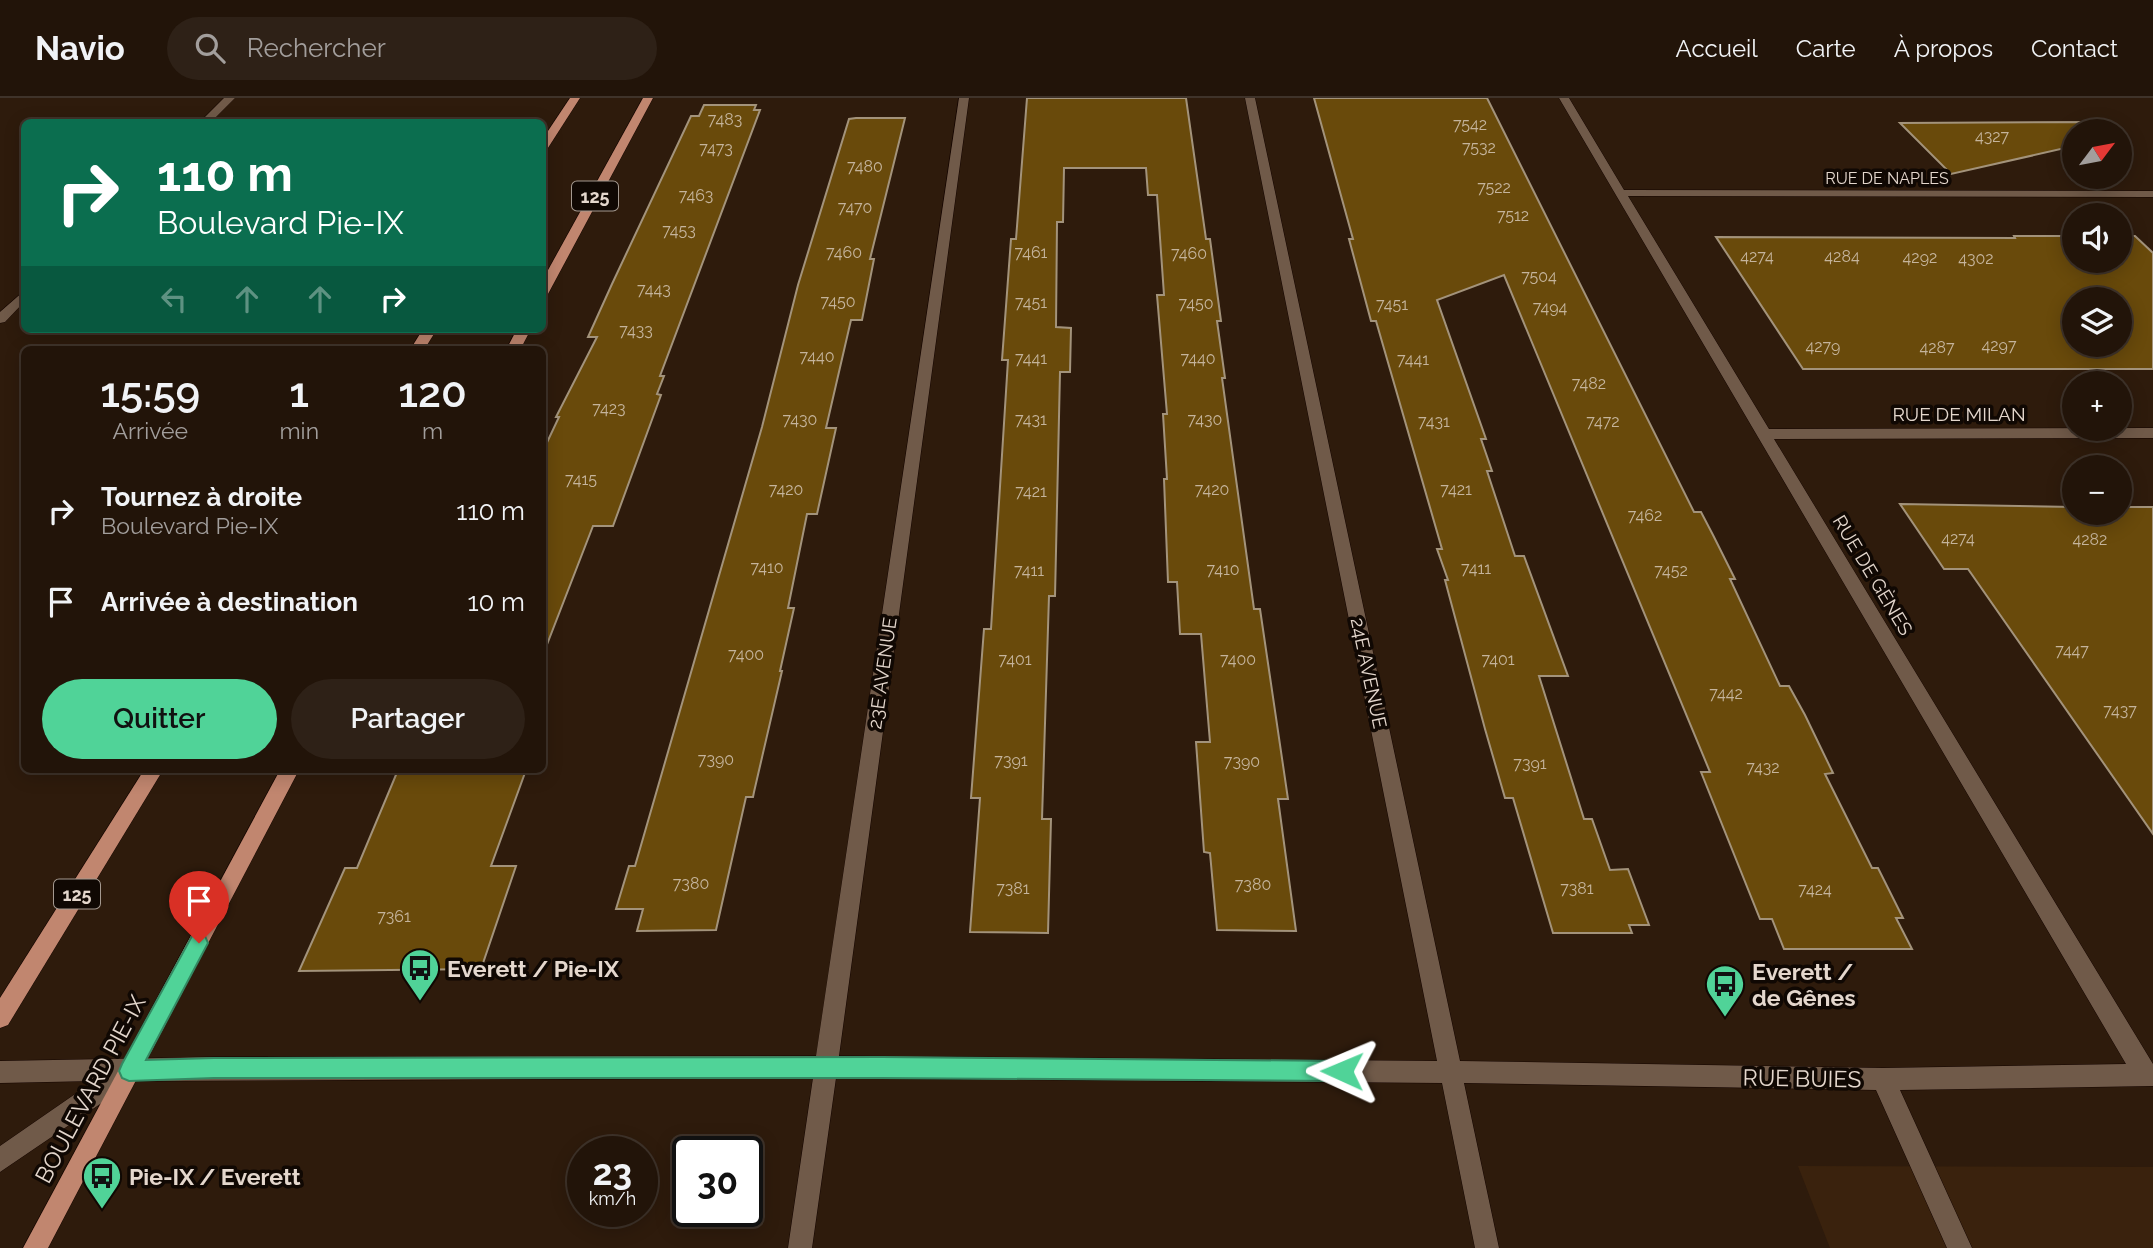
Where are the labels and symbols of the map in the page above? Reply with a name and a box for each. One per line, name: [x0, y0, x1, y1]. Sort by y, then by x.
house number: 7483: [708, 110, 742, 129]
house number: 7542: [1453, 115, 1487, 134]
north arrow: [2062, 119, 2132, 189]
house number: 4327: [1975, 127, 2010, 146]
house number: 7532: [1462, 138, 1496, 157]
house number: 7473: [699, 139, 733, 158]
house number: 7480: [847, 157, 883, 176]
street label: RUE DE NAPLES: [1825, 169, 1949, 188]
house number: 7522: [1477, 178, 1511, 197]
road number: 125: [572, 182, 618, 211]
house number: 7463: [679, 186, 713, 205]
house number: 7470: [838, 198, 872, 217]
house number: 7512: [1497, 206, 1529, 225]
house number: 7453: [662, 221, 696, 240]
house number: 7460: [826, 243, 862, 262]
house number: 7461: [1015, 243, 1048, 262]
house number: 7460: [1171, 244, 1207, 263]
house number: 4274: [1740, 247, 1774, 266]
house number: 4284: [1824, 247, 1860, 266]
house number: 4292: [1903, 248, 1937, 267]
house number: 4302: [1958, 249, 1994, 268]
house number: 7504: [1521, 267, 1557, 286]
house number: 7443: [637, 280, 671, 299]
house number: 7450: [821, 292, 856, 311]
house number: 7451: [1015, 293, 1047, 312]
house number: 7450: [1179, 294, 1214, 313]
house number: 7451: [1376, 295, 1408, 314]
house number: 7494: [1533, 298, 1568, 317]
house number: 7433: [619, 321, 653, 340]
house number: 4297: [1982, 336, 2017, 355]
house number: 4279: [1806, 337, 1840, 356]
house number: 4287: [1919, 338, 1955, 357]
house number: 7440: [799, 347, 835, 366]
house number: 7441: [1015, 349, 1047, 368]
house number: 7440: [1180, 349, 1216, 368]
house number: 7441: [1397, 350, 1429, 369]
house number: 7482: [1572, 374, 1606, 393]
house number: 7423: [592, 399, 626, 418]
street label: RUE DE MILAN: [1892, 403, 2026, 425]
house number: 7430: [783, 410, 817, 429]
house number: 7431: [1015, 410, 1047, 429]
house number: 7430: [1188, 410, 1222, 429]
house number: 7431: [1418, 412, 1450, 431]
house number: 7472: [1586, 412, 1620, 431]
house number: 7415: [565, 470, 597, 489]
house number: 7420: [769, 480, 803, 499]
house number: 7420: [1195, 480, 1229, 499]
house number: 7421: [1440, 480, 1472, 499]
house number: 7421: [1015, 482, 1047, 501]
house number: 7462: [1628, 506, 1662, 525]
street label: RUE DE GÈNES: [1829, 511, 1917, 639]
house number: 4274: [1941, 529, 1975, 548]
house number: 4282: [2073, 530, 2107, 549]
house number: 7410: [750, 558, 784, 577]
house number: 7411: [1461, 559, 1491, 578]
house number: 7410: [1206, 560, 1240, 579]
house number: 7411: [1014, 561, 1044, 580]
house number: 7452: [1654, 561, 1688, 580]
street label: 23E AVENUE: [863, 616, 901, 730]
street label: 24E AVENUE: [1347, 616, 1391, 730]
house number: 7447: [2055, 641, 2089, 660]
house number: 7400: [728, 645, 764, 664]
house number: 7401: [998, 650, 1032, 669]
house number: 7400: [1220, 650, 1256, 669]
house number: 7401: [1481, 650, 1515, 669]
house number: 7442: [1709, 684, 1743, 703]
house number: 7437: [2103, 701, 2137, 720]
house number: 7390: [698, 750, 734, 769]
house number: 7391: [994, 751, 1028, 770]
house number: 7390: [1224, 752, 1260, 771]
house number: 7391: [1513, 754, 1547, 773]
house number: 7432: [1746, 758, 1780, 777]
pin: [169, 871, 229, 943]
house number: 7380: [673, 874, 709, 893]
house number: 7380: [1235, 875, 1271, 894]
house number: 7381: [996, 879, 1030, 898]
house number: 7381: [1560, 879, 1594, 898]
road number: 125: [54, 880, 100, 908]
house number: 7424: [1798, 880, 1832, 899]
house number: 7361: [377, 907, 411, 926]
bus stop icon: Everett / Pie-IX: [399, 947, 441, 1002]
place label: Everett / Pie-IX: [447, 955, 619, 982]
place label: Everett / de Gênes: [1752, 958, 1856, 1011]
bus stop icon: Everett / de Gênes: [1704, 963, 1746, 1018]
street label: BOULEVARD PIE-IX: [29, 990, 151, 1187]
position arrow: [1305, 1034, 1379, 1108]
street label: RUE BUIES: [1743, 1063, 1862, 1093]
speed limit sign: 30: [672, 1136, 763, 1227]
bus stop icon: Pie-IX / Everett: [81, 1155, 123, 1210]
place label: Pie-IX / Everett: [129, 1163, 301, 1190]

